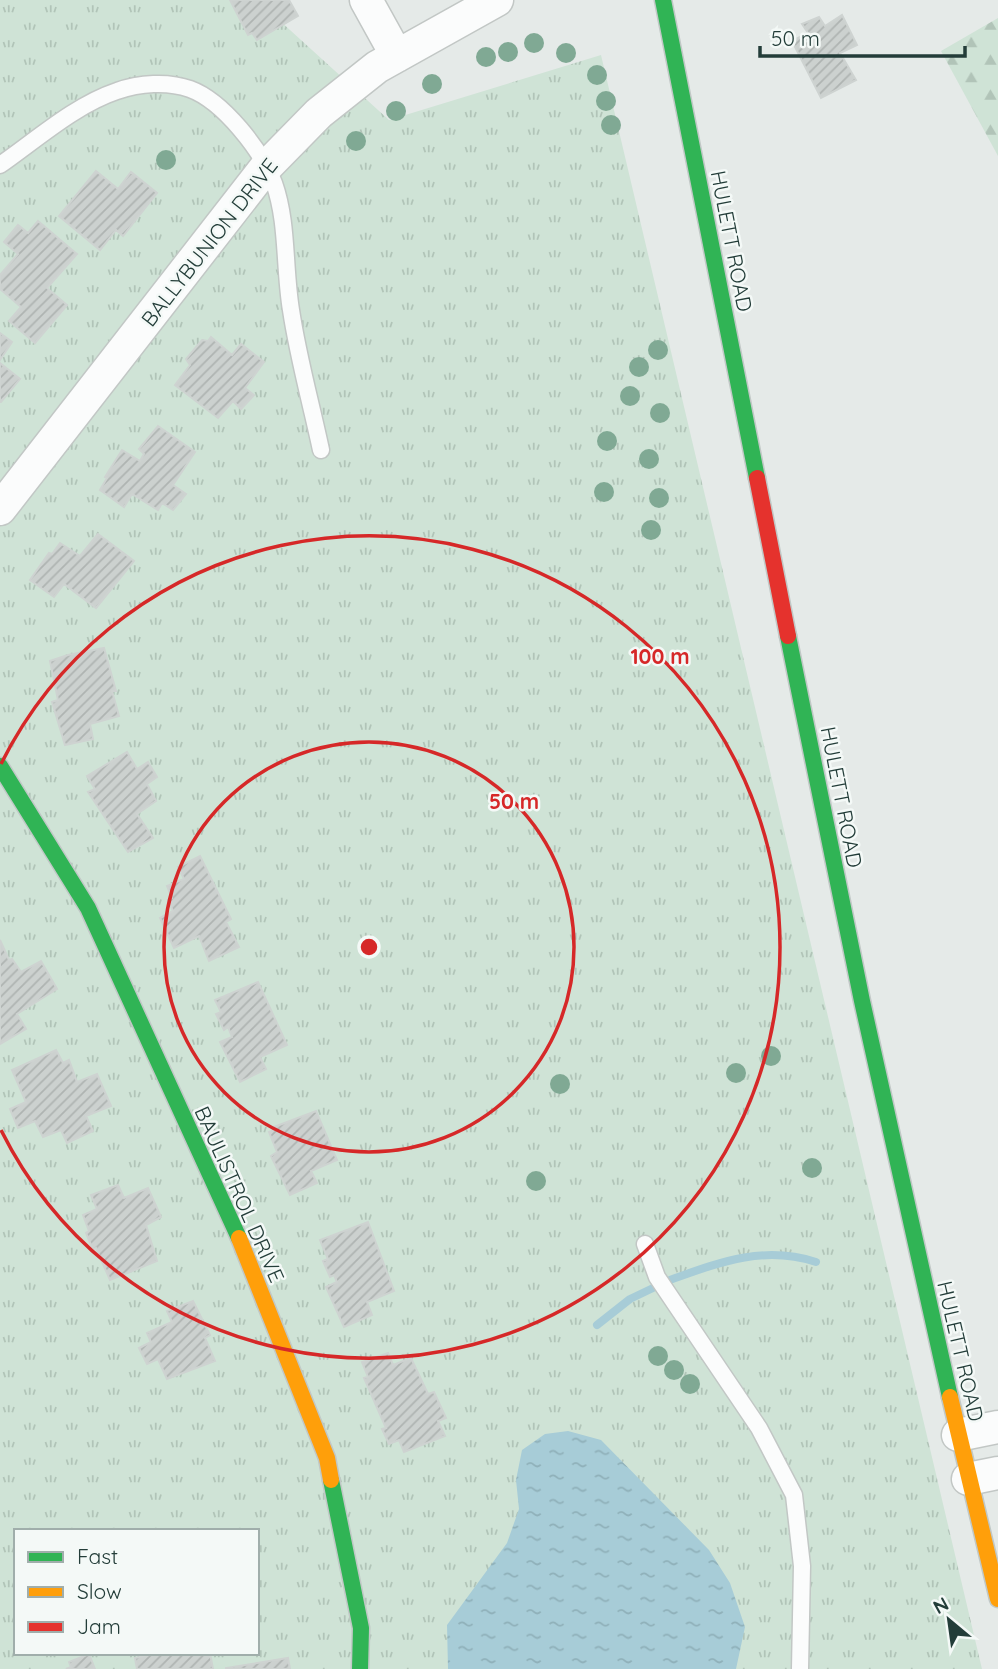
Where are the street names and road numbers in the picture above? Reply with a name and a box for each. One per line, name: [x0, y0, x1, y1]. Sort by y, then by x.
street label: BALLYBUNION DRIVE: [135, 153, 283, 331]
street label: HULETT ROAD: [706, 168, 758, 314]
street label: HULETT ROAD: [816, 724, 868, 870]
street label: BAULISTROL DRIVE: [189, 1102, 291, 1286]
street label: HULETT ROAD: [932, 1278, 990, 1424]

